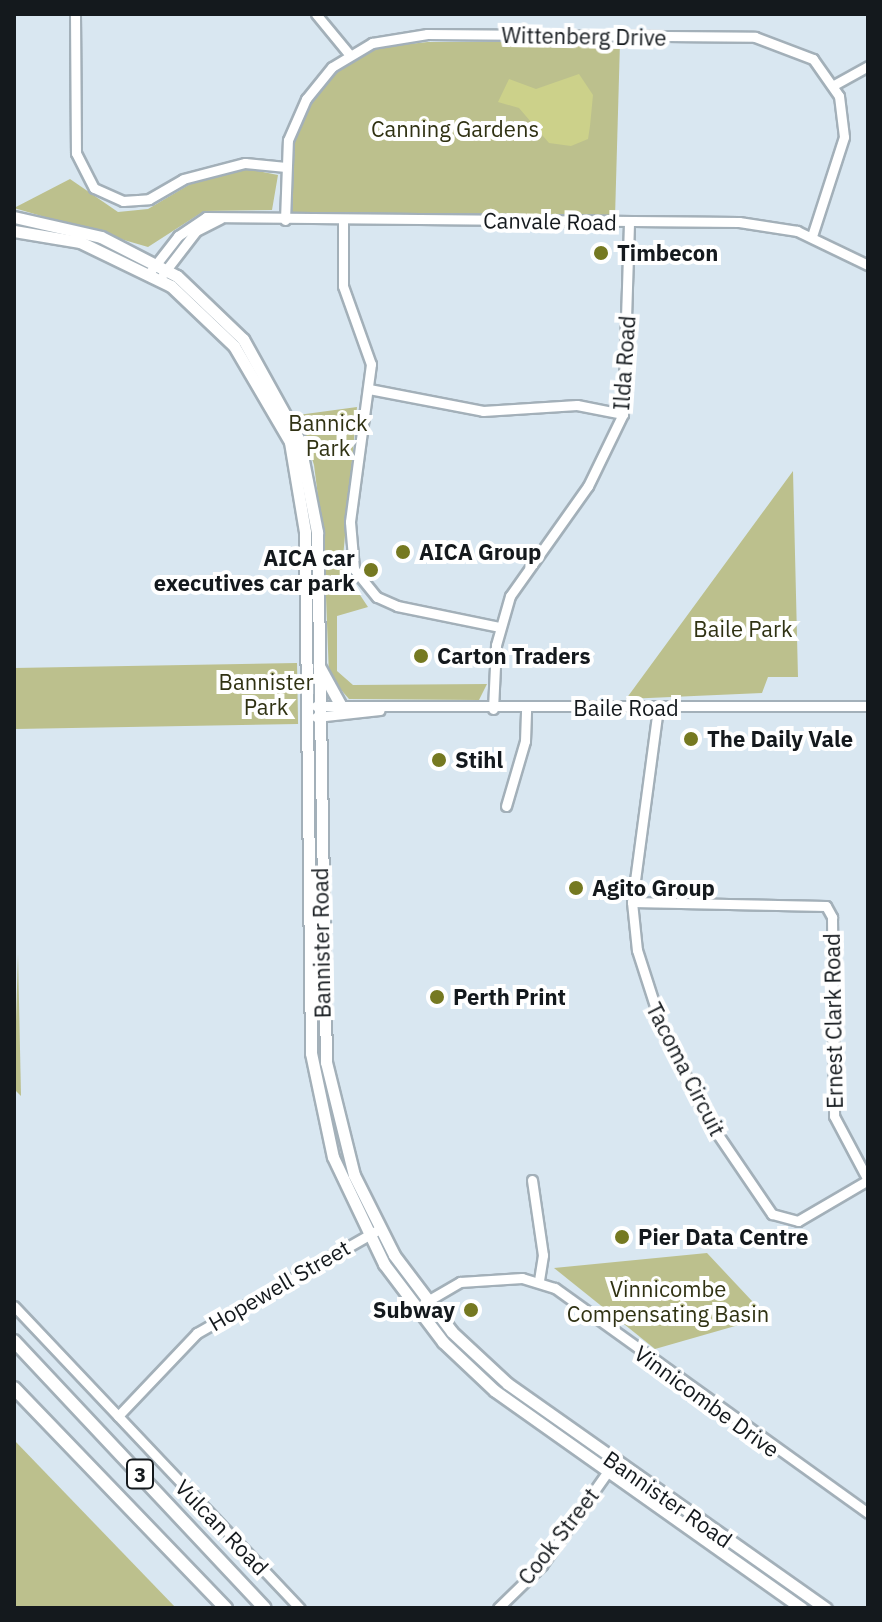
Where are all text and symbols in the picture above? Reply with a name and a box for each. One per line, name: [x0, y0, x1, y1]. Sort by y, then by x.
street label: Wittenberg Drive: [501, 21, 667, 51]
park label: Canning Gardens: [371, 116, 539, 142]
street label: Canvale Road: [483, 207, 617, 235]
place label: Timbecon: [617, 240, 718, 266]
marker: Timbecon: [592, 244, 610, 262]
street label: Ilda Road: [608, 315, 640, 411]
park label: Bannick Park: [288, 409, 368, 460]
place label: AICA Group: [419, 539, 541, 565]
marker: AICA Group: [394, 543, 412, 561]
place label: AICA car executives car park: [154, 544, 355, 596]
marker: AICA car executives car park: [362, 561, 380, 579]
park label: Baile Park: [693, 616, 793, 642]
place label: Carton Traders: [437, 643, 591, 669]
marker: Carton Traders: [412, 647, 430, 665]
park label: Bannister Park: [219, 668, 313, 720]
street label: Baile Road: [573, 695, 679, 721]
place label: The Daily Vale: [707, 726, 853, 752]
marker: The Daily Vale: [682, 730, 700, 748]
place label: Stihl: [455, 747, 503, 773]
marker: Stihl: [430, 751, 448, 769]
street label: Bannister Road: [306, 867, 336, 1019]
place label: Agito Group: [592, 875, 715, 901]
marker: Agito Group: [567, 879, 585, 897]
street label: Ernest Clark Road: [818, 933, 848, 1109]
place label: Perth Print: [453, 984, 566, 1010]
marker: Perth Print: [428, 988, 446, 1006]
street label: Tacoma Circuit: [641, 998, 731, 1140]
place label: Pier Data Centre: [638, 1224, 808, 1250]
marker: Pier Data Centre: [613, 1228, 631, 1246]
street label: Hopewell Street: [204, 1234, 354, 1336]
park label: Vinnicombe Compensating Basin: [567, 1275, 769, 1326]
place label: Subway: [373, 1297, 455, 1323]
marker: Subway: [462, 1301, 480, 1319]
street label: Vinnicombe Drive: [629, 1339, 785, 1463]
street label: Bannister Road: [599, 1445, 737, 1553]
road number: 3: [126, 1458, 154, 1490]
street label: Vulcan Road: [170, 1474, 274, 1580]
street label: Cook Street: [512, 1482, 604, 1590]

